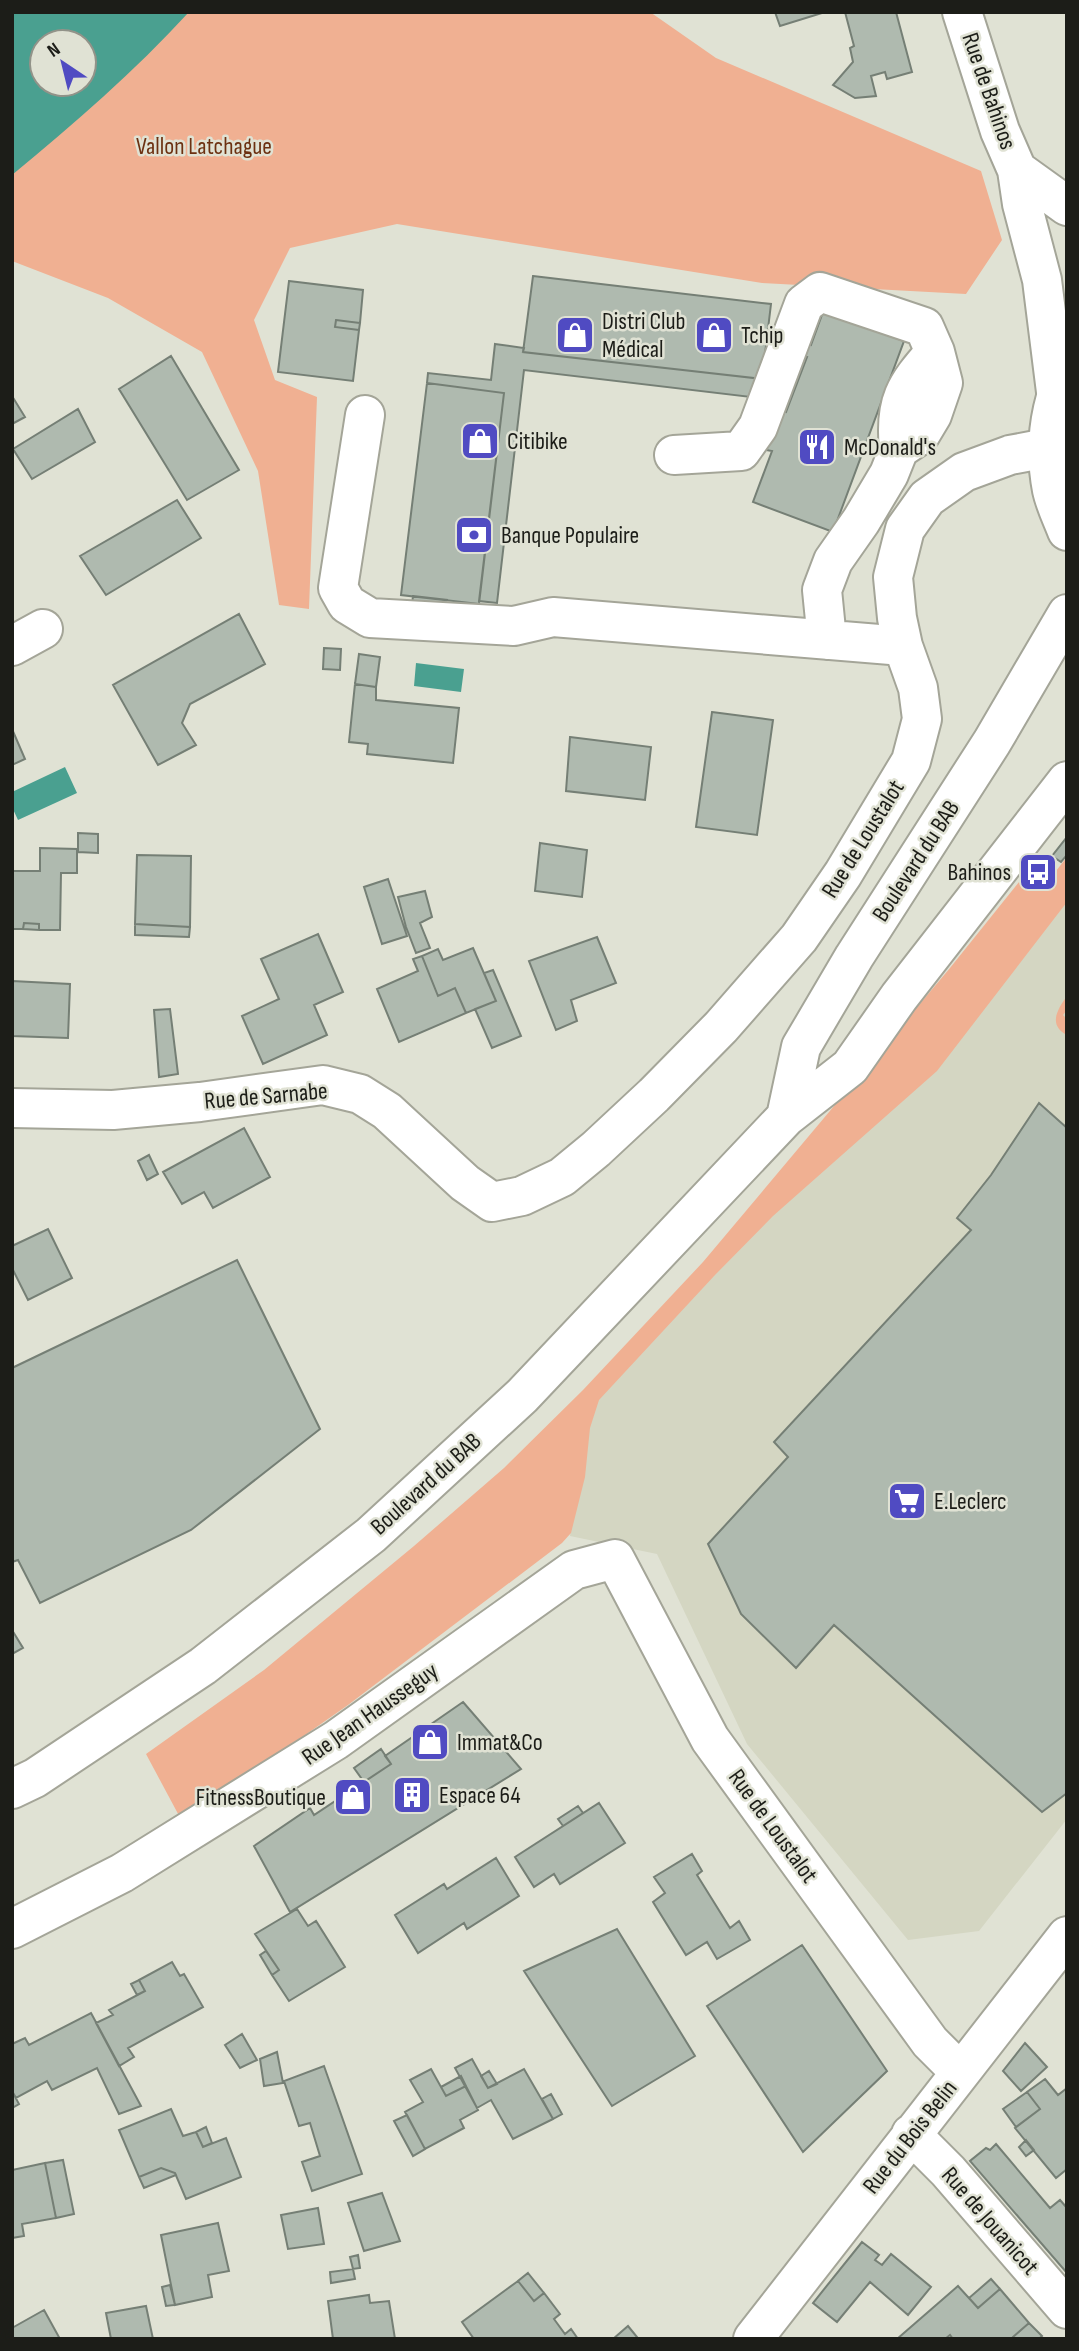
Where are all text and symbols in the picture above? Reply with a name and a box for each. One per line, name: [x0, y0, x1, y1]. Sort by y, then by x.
north arrow: [28, 28, 98, 98]
street label: Rue de Bahinos: [955, 29, 1023, 153]
text: N: [43, 38, 65, 63]
park label: Vallon Latchague: [136, 132, 272, 161]
place label: Distri Club Médical: [602, 307, 685, 364]
shop icon: Distri Club Médical: [554, 314, 596, 356]
shop icon: Tchip: [693, 314, 735, 356]
place label: Tchip: [741, 321, 783, 350]
shop icon: Citibike: [459, 420, 501, 462]
restaurant icon: McDonald's: [796, 426, 838, 468]
place label: Citibike: [507, 427, 568, 456]
place label: McDonald's: [844, 433, 936, 462]
bank icon: Banque Populaire: [453, 514, 495, 556]
place label: Banque Populaire: [501, 521, 639, 550]
street label: Rue de Loustalot: [815, 775, 911, 903]
street label: Boulevard du BAB: [866, 795, 966, 927]
bus stop icon: Bahinos: [1017, 851, 1059, 893]
place label: Bahinos: [947, 858, 1011, 887]
street label: Rue de Sarnabe: [203, 1076, 329, 1116]
street label: Boulevard du BAB: [365, 1427, 487, 1541]
supermarket icon: E.Leclerc: [886, 1480, 928, 1522]
place label: E.Leclerc: [934, 1487, 1007, 1516]
street label: Rue Jean Hausseguy: [296, 1656, 444, 1772]
shop icon: Immat&Co: [409, 1721, 451, 1763]
place label: Immat&Co: [457, 1728, 543, 1757]
street label: Rue de Loustalot: [722, 1763, 824, 1889]
building icon: Espace 64: [391, 1774, 433, 1816]
shop icon: FitnessBoutique: [332, 1776, 374, 1818]
place label: Espace 64: [439, 1781, 521, 1810]
place label: FitnessBoutique: [196, 1783, 326, 1812]
street label: Rue du Bois Belin: [857, 2074, 963, 2200]
street label: Rue de Jouanicot: [935, 2161, 1045, 2281]

